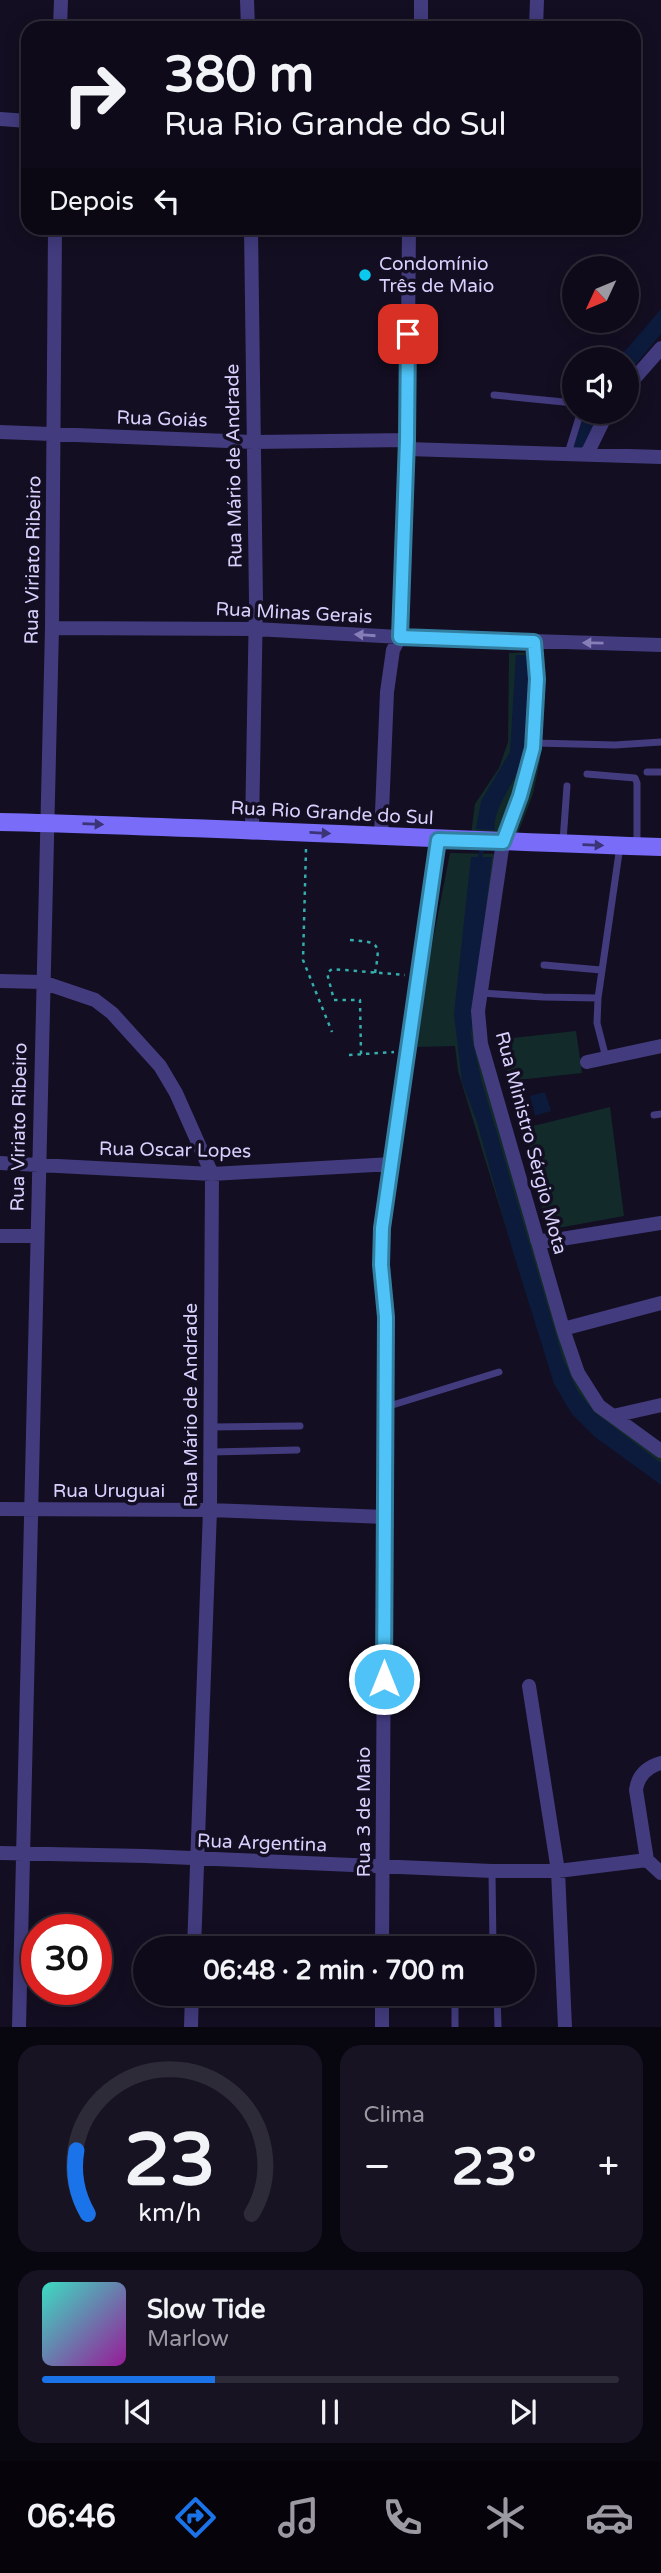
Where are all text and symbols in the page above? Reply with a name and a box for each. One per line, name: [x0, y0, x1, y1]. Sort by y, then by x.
text: 380 m: [164, 46, 314, 105]
icon: right: [49, 49, 140, 140]
text: Rua Rio Grande do Sul: [164, 106, 507, 144]
icon: left: [148, 182, 186, 220]
text: Depois: [49, 186, 134, 217]
place label: Condomínio Três de Maio: [379, 253, 494, 297]
north arrow: [562, 256, 639, 332]
map controls: [562, 256, 639, 424]
marker: Condomínio Três de Maio: [357, 267, 373, 283]
pin: [378, 304, 438, 364]
icon: arrive: [389, 315, 427, 353]
button: sound: [562, 347, 639, 424]
street label: Rua Mário de Andrade: [221, 364, 247, 568]
street label: Rua Goiás: [116, 406, 208, 432]
street label: Rua Viriato Ribeiro: [21, 475, 45, 645]
street label: Rua Minas Gerais: [215, 598, 373, 628]
one-way arrow: [354, 630, 376, 641]
one-way arrow: [582, 638, 604, 649]
street label: Rua Rio Grande do Sul: [230, 797, 434, 829]
one-way arrow: [82, 819, 104, 830]
one-way arrow: [309, 827, 331, 838]
one-way arrow: [583, 839, 605, 850]
street label: Rua Ministro Sérgio Mota: [491, 1029, 571, 1257]
street label: Rua Viriato Ribeiro: [7, 1042, 31, 1212]
street label: Rua Oscar Lopes: [99, 1138, 251, 1162]
street label: Rua Mário de Andrade: [180, 1303, 202, 1507]
street label: Rua Uruguai: [53, 1480, 165, 1502]
position arrow: [347, 1642, 421, 1716]
street label: Rua 3 de Maio: [353, 1747, 375, 1877]
street label: Rua Argentina: [197, 1830, 327, 1856]
speed limit sign: 30: [21, 1914, 112, 2005]
text: 06:48 · 2 min · 700 m: [203, 1955, 465, 1986]
text: Clima: [364, 2101, 425, 2129]
text: 23: [124, 2118, 215, 2206]
text: 23°: [452, 2136, 537, 2199]
text: −: [364, 2144, 391, 2190]
text: +: [598, 2144, 619, 2190]
text: km/h: [138, 2198, 201, 2228]
text: Slow Tide: [147, 2294, 265, 2325]
text: Marlow: [147, 2325, 229, 2353]
icon: previous: [119, 2393, 157, 2431]
icon: pause: [311, 2393, 349, 2431]
icon: next: [504, 2393, 542, 2431]
icon: directions: [171, 2493, 220, 2542]
icon: music: [274, 2493, 323, 2542]
icon: phone: [378, 2493, 427, 2542]
icon: climate: [481, 2493, 530, 2542]
icon: car: [585, 2493, 634, 2542]
text: 06:46: [27, 2498, 116, 2536]

